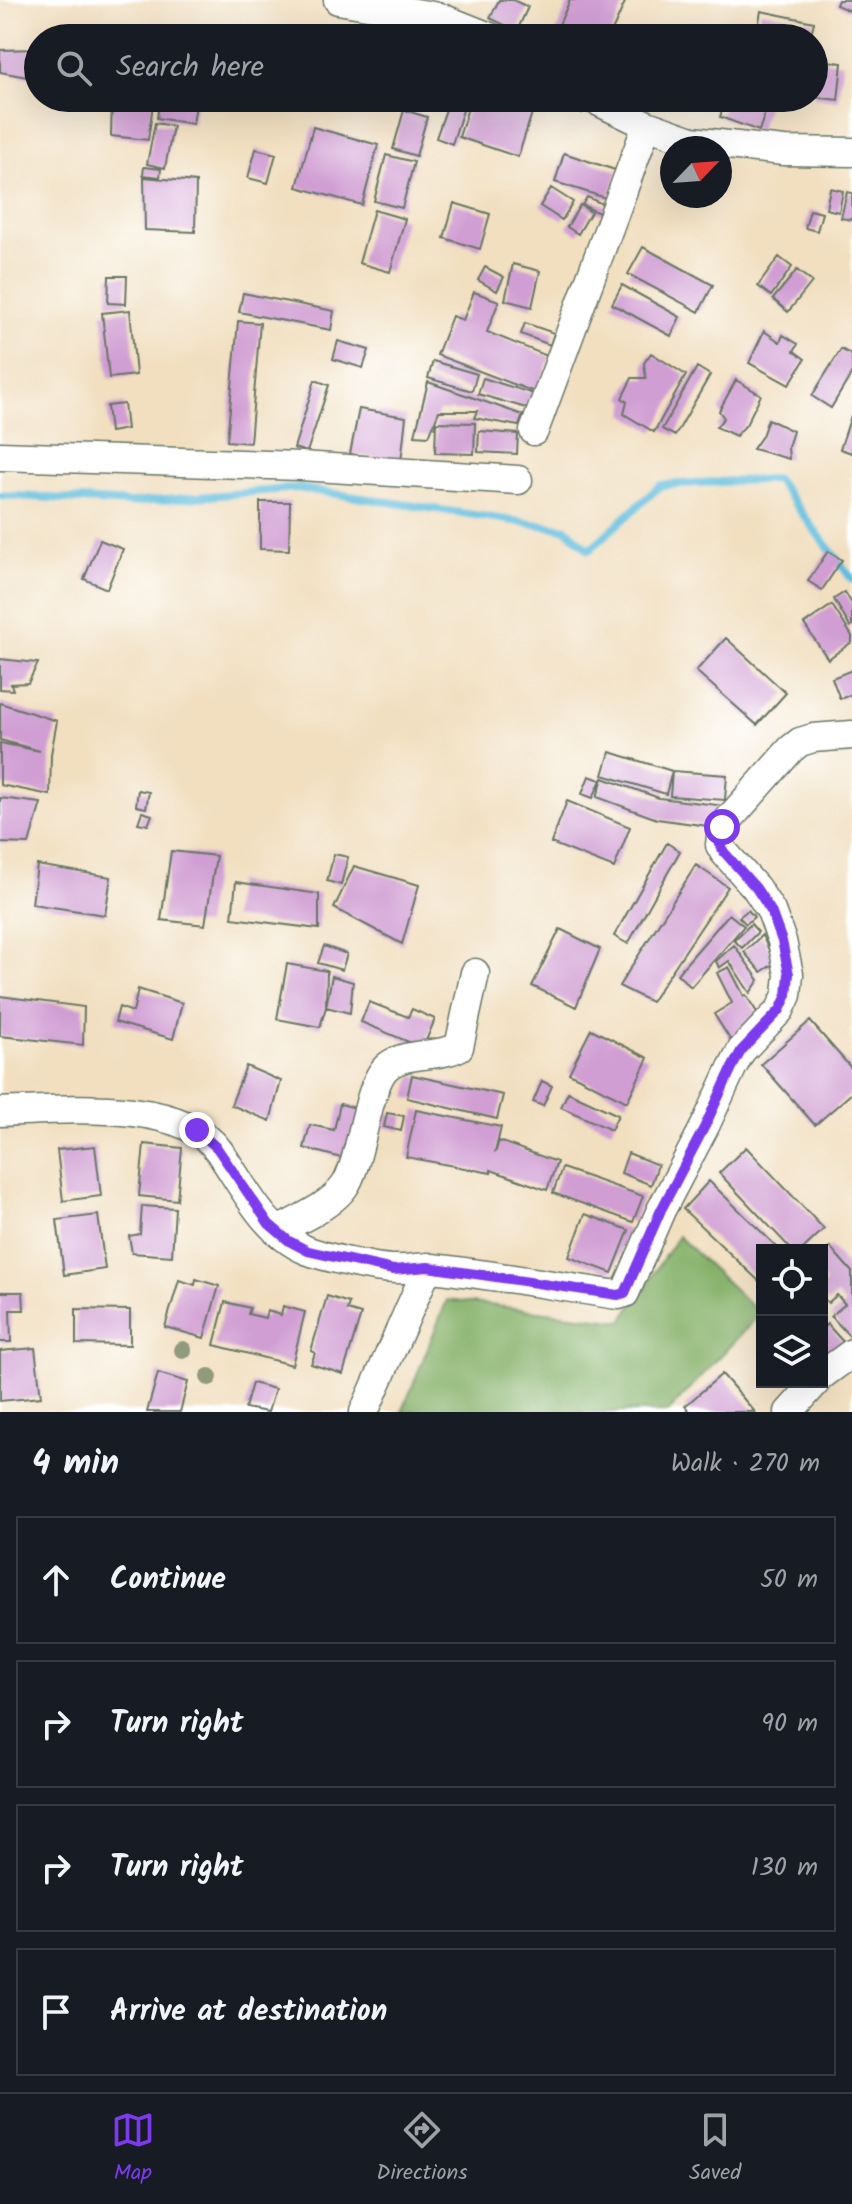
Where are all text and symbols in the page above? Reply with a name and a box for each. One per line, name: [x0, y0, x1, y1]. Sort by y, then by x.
search box: [24, 24, 828, 112]
text: Search here: [116, 44, 264, 92]
icon: search: [52, 46, 96, 90]
north arrow: [660, 136, 732, 208]
route start: [704, 809, 740, 845]
route end: [179, 1112, 215, 1148]
map controls: [756, 1244, 828, 1388]
button: locate: [756, 1244, 828, 1316]
button: layers: [756, 1316, 828, 1388]
text: 4 min: [32, 1437, 119, 1491]
text: Walk · 270 m: [671, 1443, 820, 1485]
text: Continue: [110, 1556, 226, 1604]
icon: ahead: [34, 1558, 78, 1602]
text: 50 m: [760, 1559, 818, 1601]
text: Turn right: [110, 1700, 243, 1748]
icon: right: [34, 1702, 78, 1746]
text: 90 m: [761, 1703, 818, 1745]
text: Turn right: [110, 1844, 243, 1892]
icon: right: [34, 1846, 78, 1890]
text: 130 m: [751, 1847, 818, 1889]
text: Arrive at destination: [110, 1988, 387, 2036]
icon: arrive: [34, 1990, 78, 2034]
tab: Map: [111, 2108, 155, 2191]
tab: Directions: [376, 2108, 468, 2191]
tab: Saved: [689, 2108, 741, 2191]

